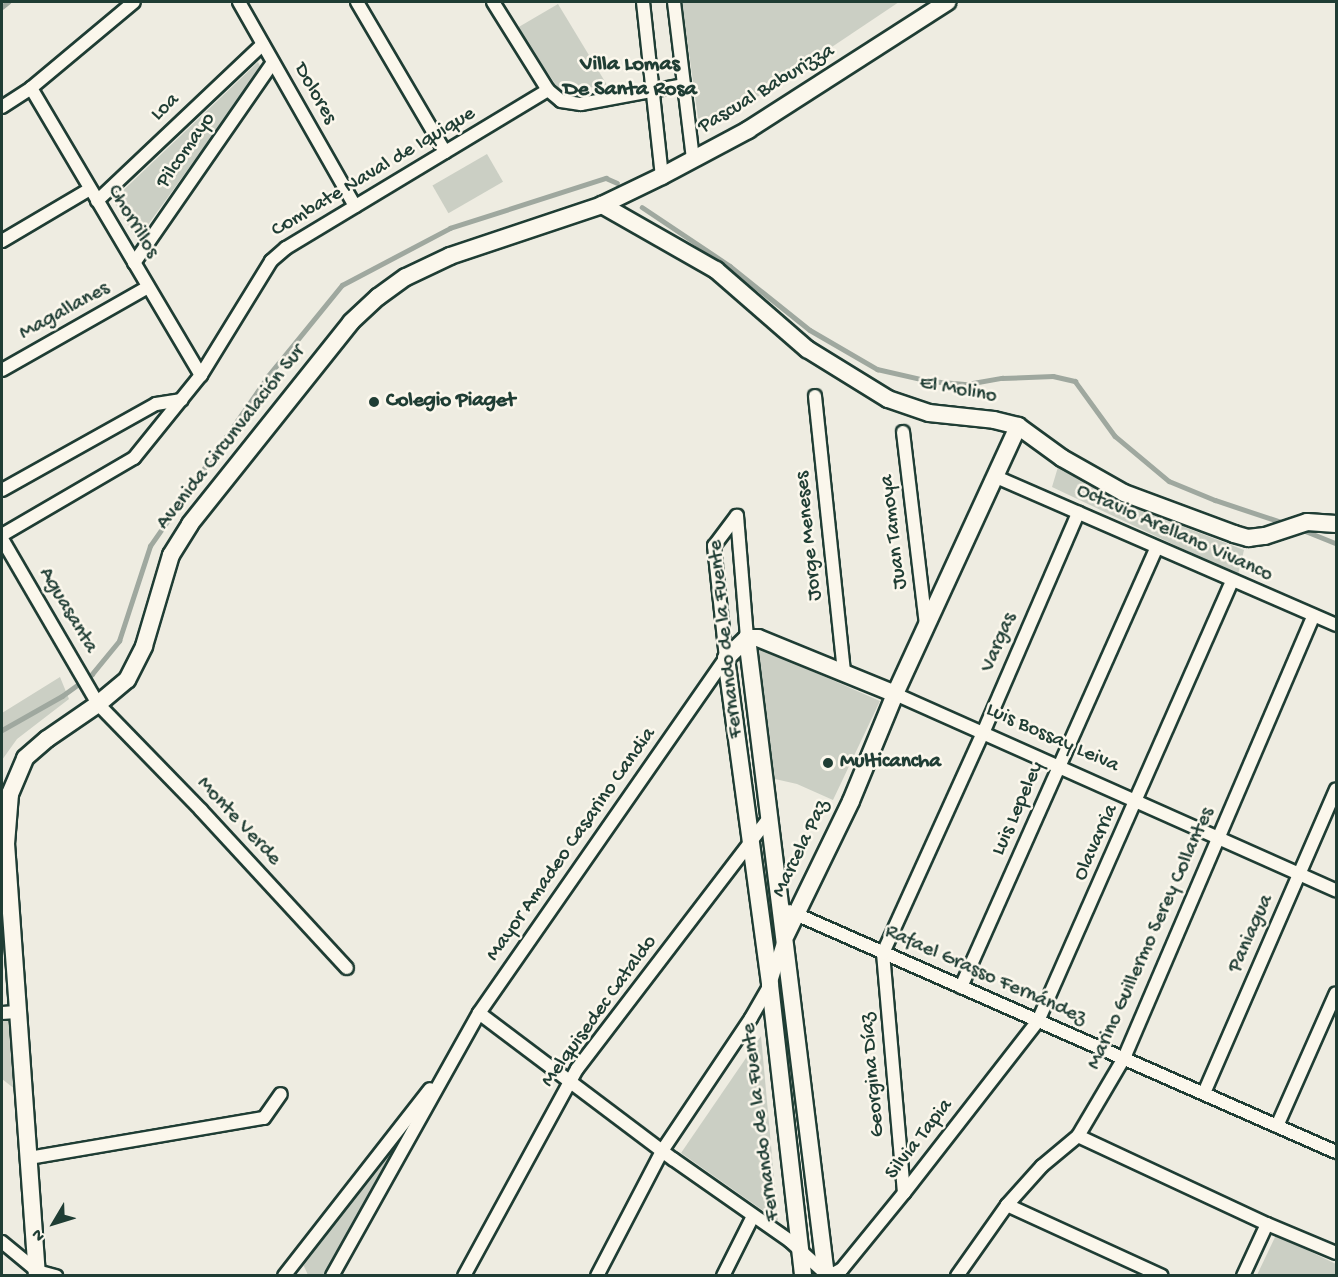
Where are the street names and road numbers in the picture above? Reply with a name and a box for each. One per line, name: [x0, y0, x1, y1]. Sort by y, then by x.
street label: Pascual Baburizza: [694, 39, 840, 141]
street label: Dolores: [287, 59, 341, 129]
street label: Loa: [146, 88, 186, 128]
street label: Combate Naval de Iquique: [267, 102, 481, 244]
street label: Pilcomayo: [152, 108, 222, 194]
street label: Chorrillos: [100, 181, 164, 263]
street label: Magallanes: [15, 277, 115, 347]
street label: Avenida Circunvalación Sur: [152, 340, 312, 536]
street label: El Molino: [917, 372, 999, 410]
street label: Jorge Meneses: [791, 470, 829, 602]
street label: Juan Tamoya: [875, 473, 915, 591]
street label: Octavio Arellano Vivanco: [1072, 479, 1276, 589]
street label: Fernando de la Fuente: [704, 539, 750, 739]
street label: Aguasanta: [32, 564, 102, 658]
street label: Vargas: [976, 609, 1024, 677]
street label: Luis Bossay Leiva: [982, 698, 1122, 780]
street label: Mayor Amadeo Casarino Candia: [481, 723, 663, 967]
street label: Luis Lepeley: [987, 758, 1051, 860]
street label: Monte Verde: [190, 772, 286, 872]
street label: Marcela Paz: [768, 796, 836, 902]
street label: Olavarria: [1069, 801, 1125, 885]
street label: Marino Guillermo Serey Collantes: [1083, 804, 1221, 1074]
street label: Paniagua: [1224, 891, 1280, 977]
street label: Rafael Grasso Fernández: [880, 920, 1090, 1032]
street label: Melquisedec Cataldo: [536, 931, 664, 1093]
street label: Georgina Díaz: [856, 1012, 892, 1138]
street label: Fernando de la Fuente: [737, 1022, 787, 1222]
street label: Silvia Tapia: [881, 1095, 959, 1185]

